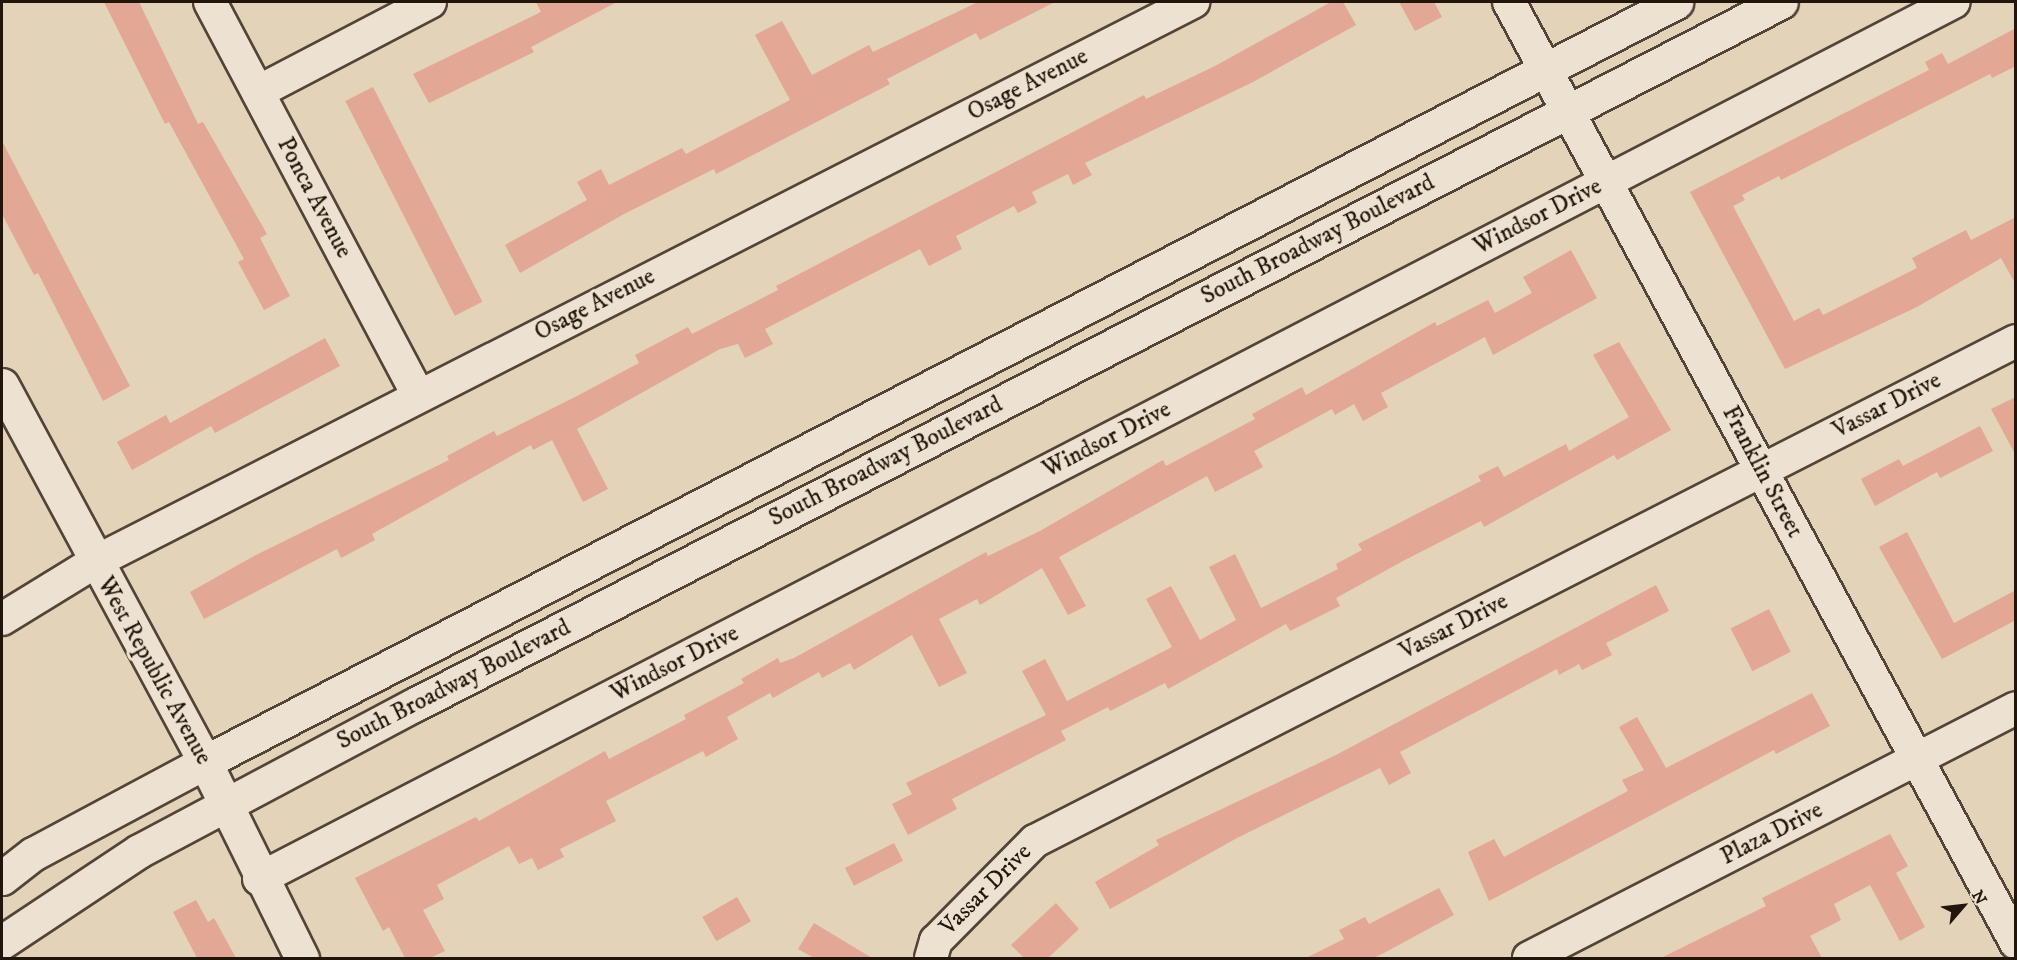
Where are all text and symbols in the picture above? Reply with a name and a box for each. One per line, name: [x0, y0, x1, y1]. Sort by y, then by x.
street label: Osage Avenue: [963, 42, 1093, 128]
street label: Ponca Avenue: [270, 133, 358, 263]
street label: South Broadway Boulevard: [1197, 169, 1439, 311]
street label: Windsor Drive: [1469, 172, 1607, 262]
street label: Osage Avenue: [530, 262, 660, 348]
street label: Vassar Drive: [1828, 366, 1946, 446]
street label: South Broadway Boulevard: [765, 391, 1007, 533]
street label: Windsor Drive: [1038, 395, 1176, 485]
street label: Franklin Street: [1715, 401, 1809, 543]
street label: West Republic Avenue: [90, 572, 218, 770]
street label: Vassar Drive: [1395, 587, 1513, 667]
street label: South Broadway Boulevard: [333, 614, 575, 756]
street label: Windsor Drive: [606, 619, 744, 709]
street label: Plaza Drive: [1716, 796, 1828, 872]
street label: Vassar Drive: [934, 838, 1038, 942]
north arrow: [1933, 876, 1993, 936]
text: N: [1967, 887, 1991, 908]

